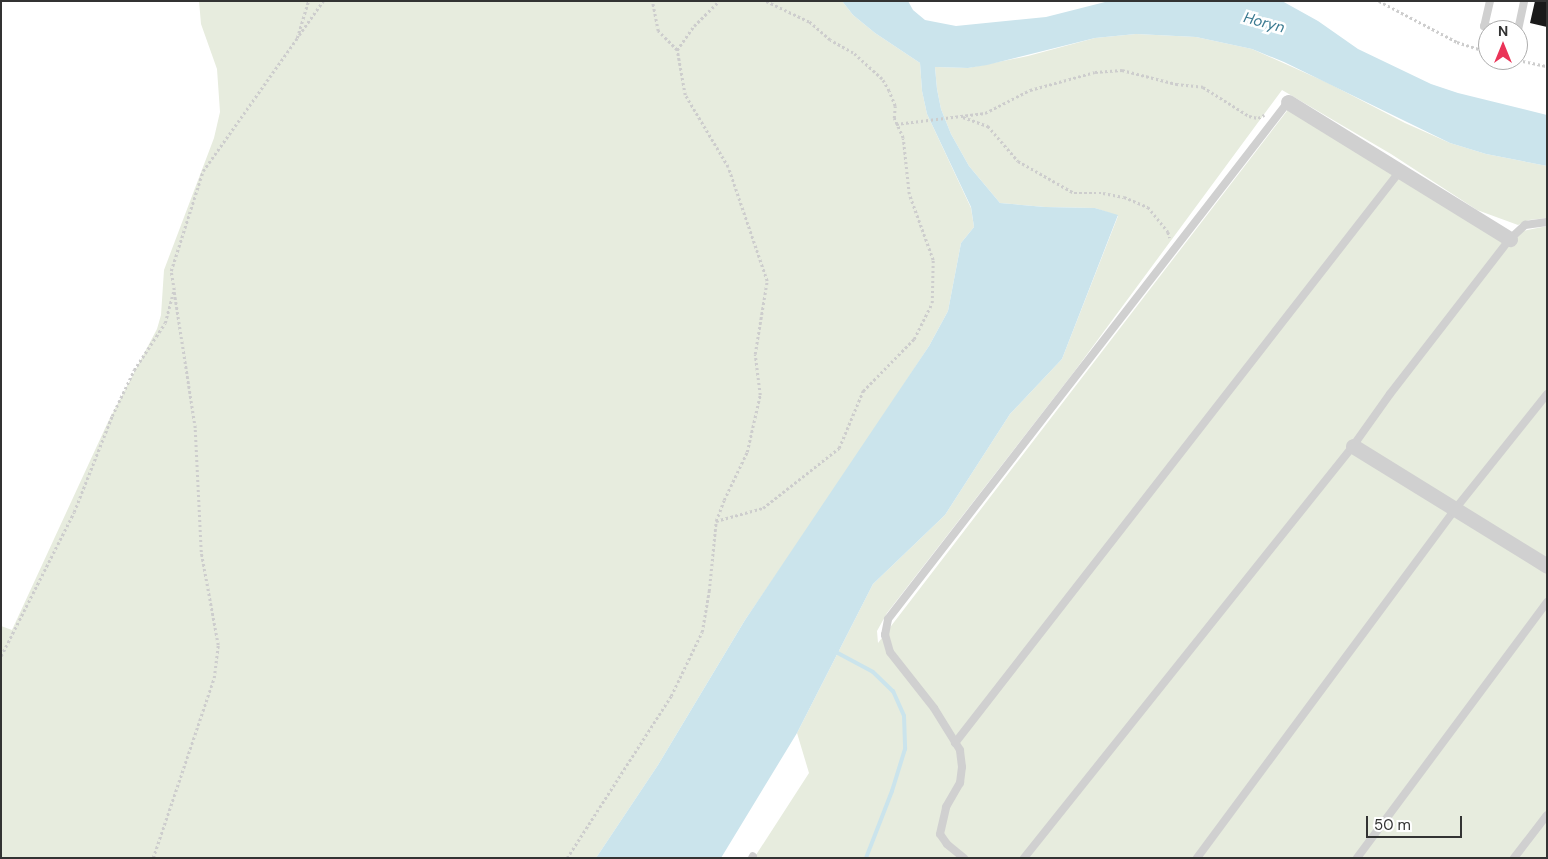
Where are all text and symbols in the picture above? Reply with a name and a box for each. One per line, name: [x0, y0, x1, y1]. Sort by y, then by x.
water label: Horyn: [1242, 9, 1286, 37]
north arrow: [1478, 20, 1528, 70]
text: N: [1498, 22, 1508, 40]
scale bar: [1368, 806, 1464, 838]
text: 50 m: [1374, 815, 1411, 835]

